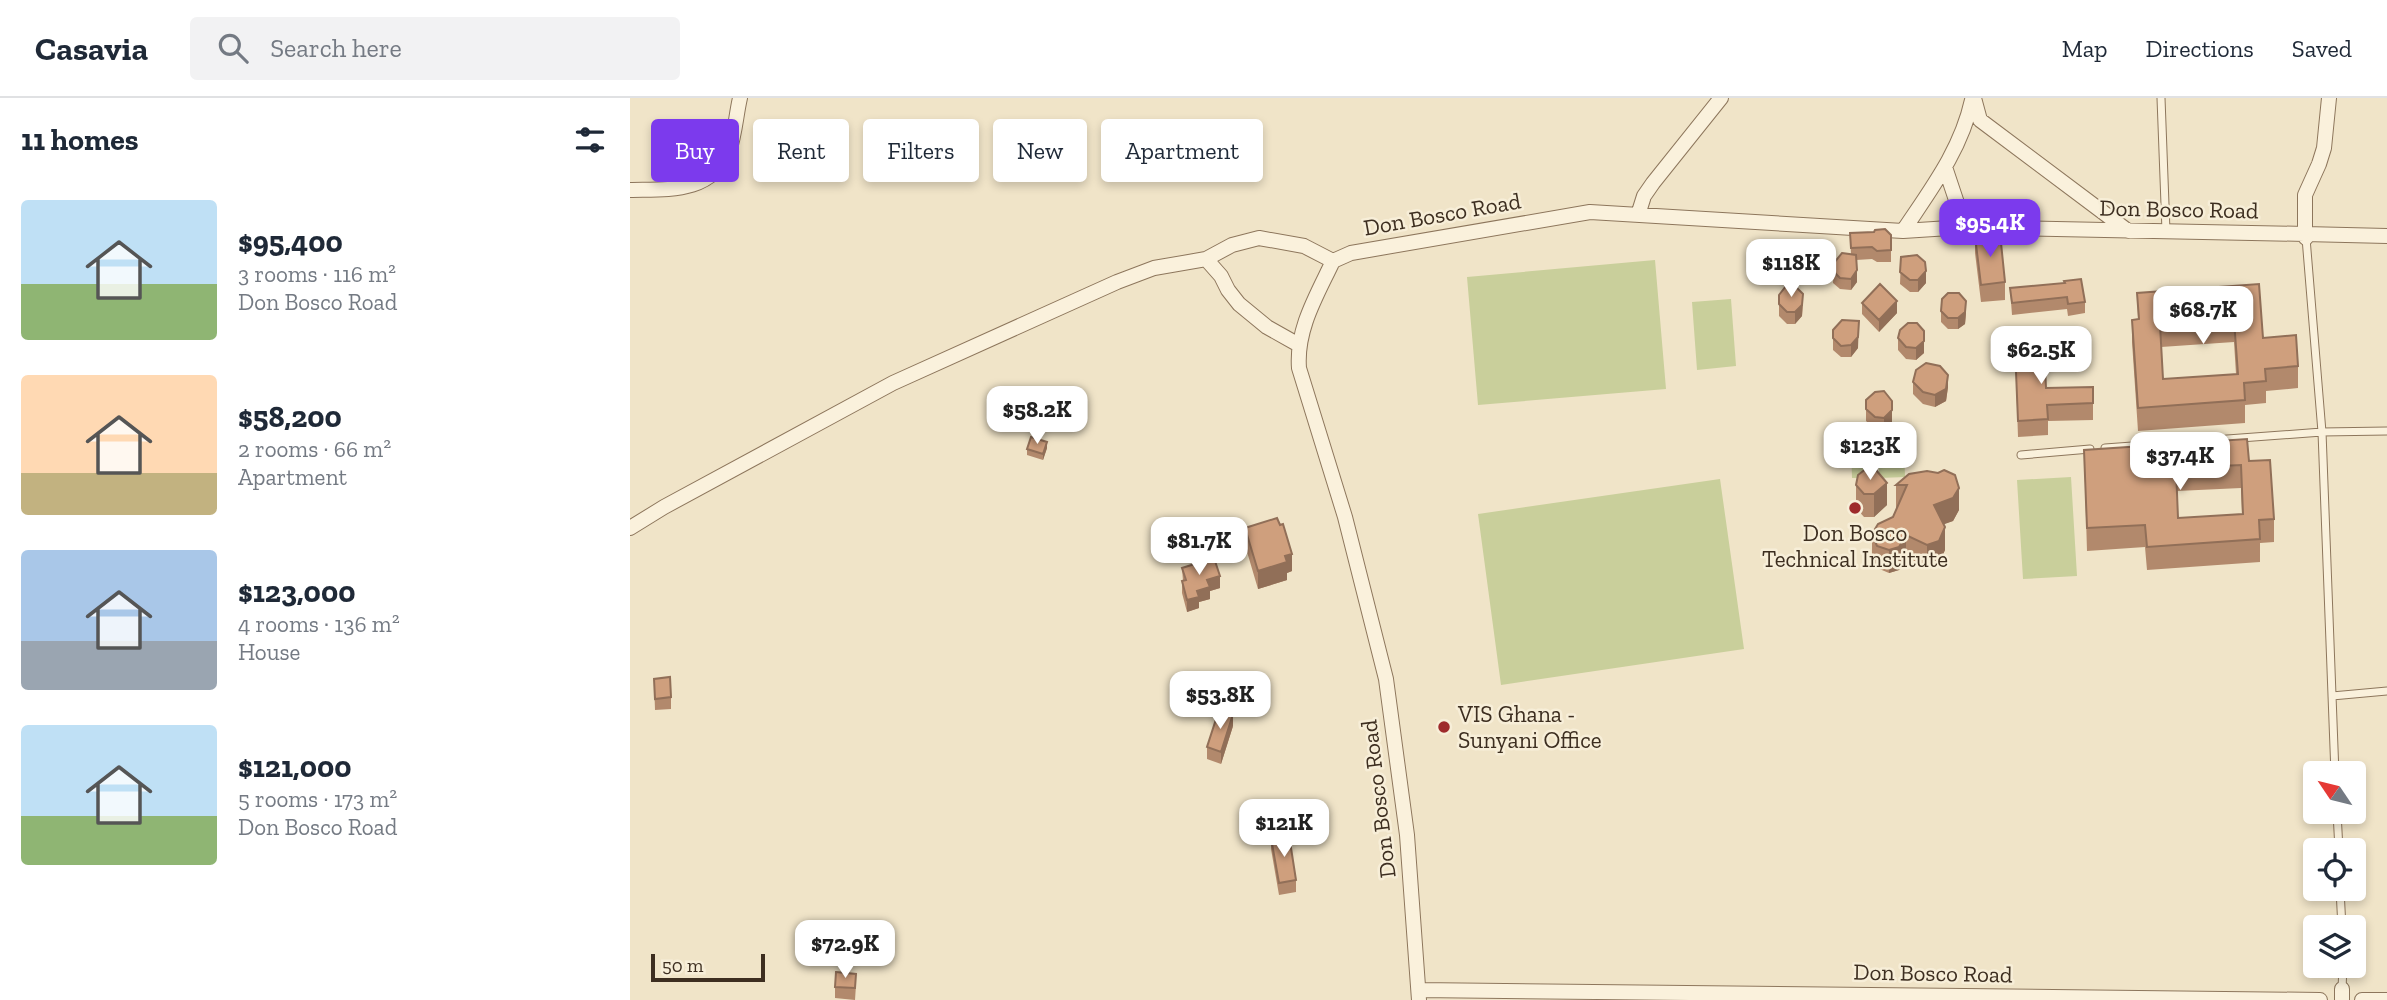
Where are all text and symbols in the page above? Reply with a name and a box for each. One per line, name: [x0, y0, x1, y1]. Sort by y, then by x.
search box: [190, 17, 680, 80]
text: Casavia: [35, 29, 148, 68]
icon: search: [214, 29, 252, 67]
text: Search here: [270, 32, 402, 64]
text: Map: [2062, 34, 2108, 63]
text: Directions: [2146, 34, 2254, 63]
text: Saved: [2292, 34, 2352, 63]
chip: Buy: [651, 119, 739, 182]
chip: Rent: [753, 119, 849, 182]
chip: Filters: [863, 119, 979, 182]
chip: New: [993, 119, 1087, 182]
chip: Apartment: [1101, 119, 1263, 182]
icon: filters: [571, 121, 609, 159]
text: 11 homes: [21, 122, 139, 158]
street label: Don Bosco Road: [1361, 186, 1523, 242]
street label: Don Bosco Road: [2099, 194, 2259, 224]
pin: $95.4K: [1933, 200, 2047, 259]
text: $95.4K: [1955, 208, 2025, 236]
text: $95,400: [238, 224, 343, 260]
icon: home: [77, 228, 161, 312]
pin: $118K: [1742, 240, 1840, 299]
text: $118K: [1762, 248, 1820, 276]
text: 3 rooms · 116 m²: [238, 260, 396, 288]
pin: $68.7K: [2146, 286, 2260, 346]
text: Don Bosco Road: [238, 288, 397, 316]
text: $68.7K: [2169, 295, 2237, 323]
pin: $62.5K: [1984, 327, 2098, 386]
text: $62.5K: [2007, 335, 2075, 363]
pin: $58.2K: [980, 386, 1094, 446]
text: $58.2K: [1003, 395, 1071, 423]
text: $58,200: [238, 399, 342, 435]
icon: home: [77, 403, 161, 487]
pin: $123K: [1821, 422, 1919, 482]
text: $123K: [1840, 431, 1900, 459]
pin: $37.4K: [2123, 432, 2237, 492]
text: 2 rooms · 66 m²: [238, 435, 391, 463]
text: $37.4K: [2146, 441, 2214, 469]
text: Apartment: [238, 463, 347, 491]
marker: Don Bosco Technical Institute: [1847, 500, 1863, 516]
pin: $81.7K: [1142, 518, 1256, 577]
place label: Don Bosco Technical Institute: [1762, 519, 1948, 573]
text: $81.7K: [1167, 526, 1231, 554]
text: $123,000: [238, 574, 355, 610]
icon: home: [77, 578, 161, 662]
text: 4 rooms · 136 m²: [238, 610, 400, 638]
text: House: [238, 638, 300, 666]
pin: $53.8K: [1163, 672, 1277, 731]
text: $53.8K: [1186, 680, 1254, 708]
place label: VIS Ghana - Sunyani Office: [1457, 700, 1602, 754]
street label: Don Bosco Road: [1354, 718, 1402, 880]
marker: VIS Ghana - Sunyani Office: [1436, 719, 1452, 735]
text: $121,000: [238, 749, 352, 785]
icon: home: [77, 753, 161, 837]
north arrow: [2303, 761, 2366, 824]
map controls: [2303, 761, 2366, 978]
text: 5 rooms · 173 m²: [238, 785, 397, 813]
pin: $121K: [1235, 800, 1333, 859]
text: $121K: [1255, 808, 1313, 836]
text: Don Bosco Road: [238, 813, 397, 841]
button: locate: [2303, 838, 2366, 901]
button: layers: [2303, 915, 2366, 978]
pin: $72.9K: [788, 920, 902, 980]
text: $72.9K: [811, 929, 879, 957]
scale bar: [651, 951, 765, 983]
text: 50 m: [662, 954, 703, 977]
street label: Don Bosco Road: [1853, 958, 2013, 988]

